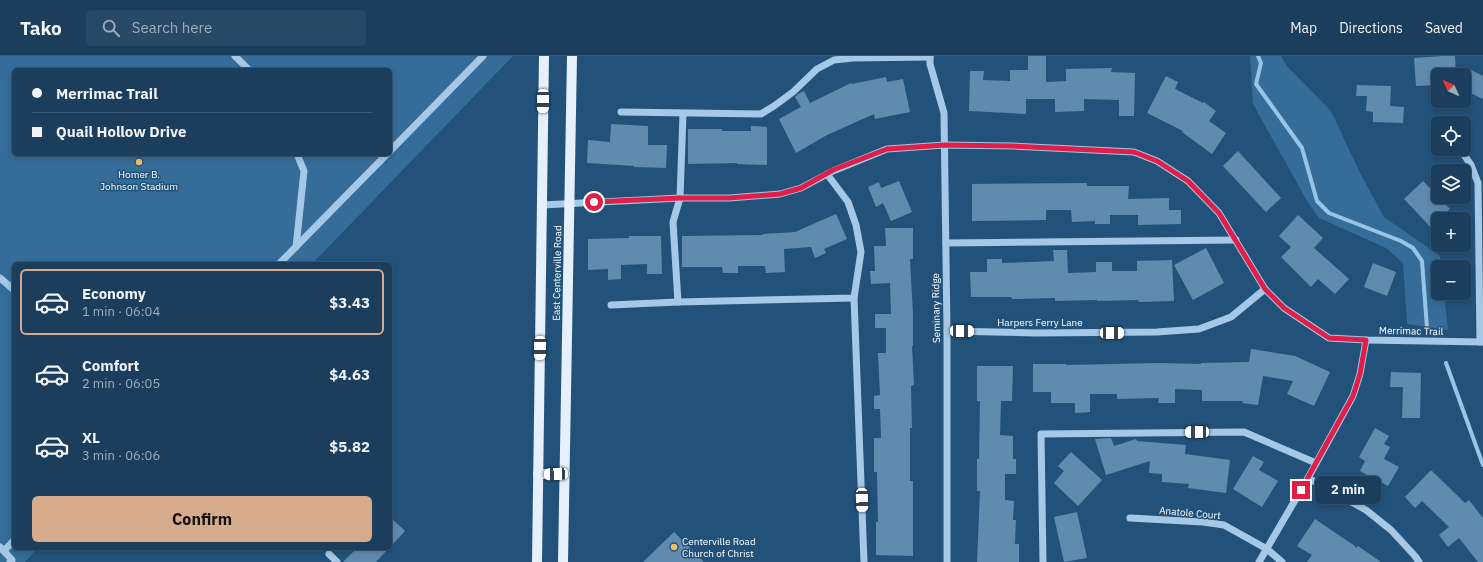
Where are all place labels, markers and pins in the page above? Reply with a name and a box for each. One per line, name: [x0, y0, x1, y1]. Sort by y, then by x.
marker: Homer B. Johnson Stadium: [134, 157, 144, 167]
place label: Homer B. Johnson Stadium: [100, 168, 178, 193]
place label: Centerville Road Church of Christ: [682, 535, 756, 560]
marker: Centerville Road Church of Christ: [669, 542, 679, 552]

